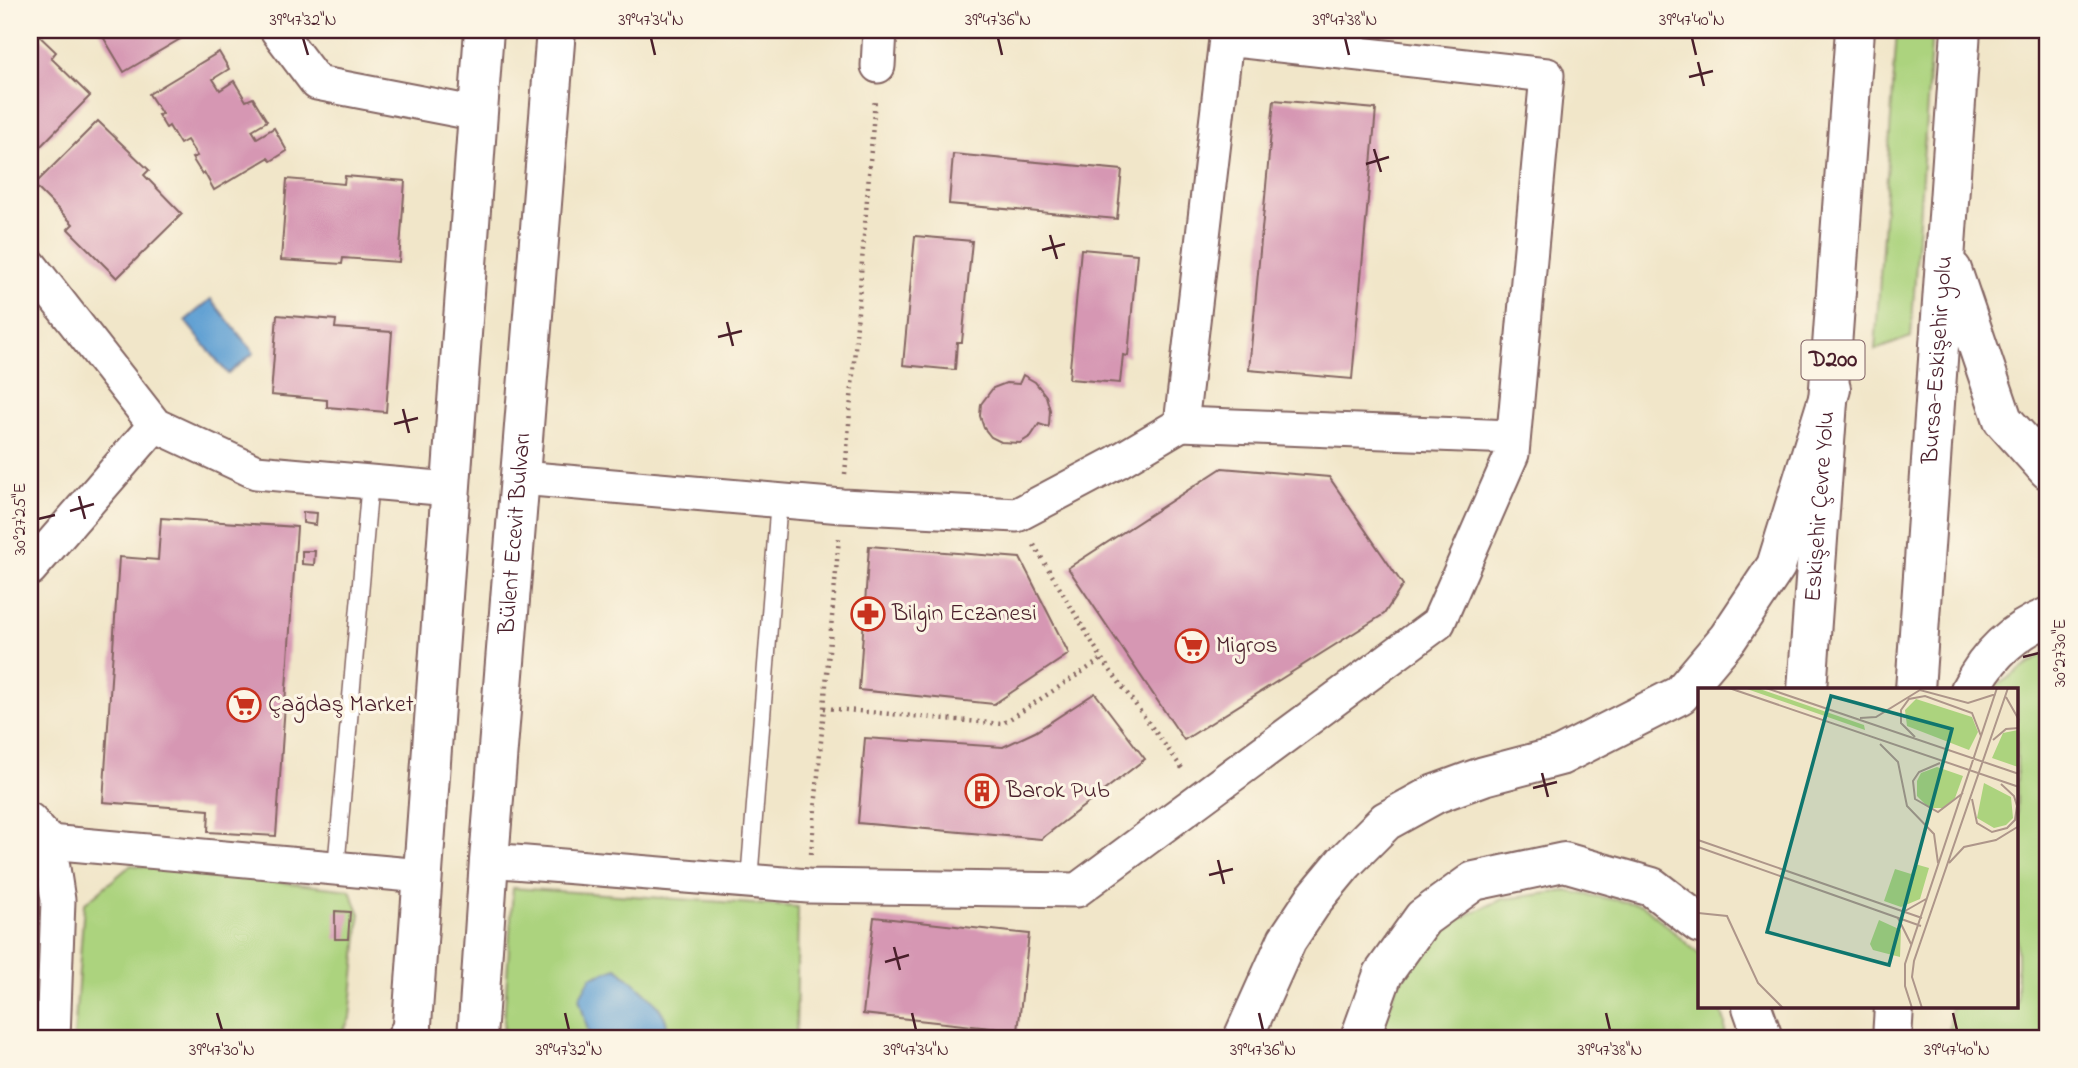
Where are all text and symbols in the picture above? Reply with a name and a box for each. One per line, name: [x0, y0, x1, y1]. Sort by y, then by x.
text: 39°47'32"N: [269, 8, 337, 34]
text: 39°47'34"N: [618, 8, 684, 34]
text: 39°47'36"N: [965, 8, 1031, 34]
text: 39°47'38"N: [1313, 8, 1377, 34]
text: 39°47'40"N: [1659, 8, 1725, 34]
street label: Bursa-Eskişehir yolu: [1913, 254, 1963, 466]
road number: D200: [1801, 340, 1864, 380]
street label: Eskişehir Çevre Yolu: [1796, 410, 1845, 603]
street label: Bülent Ecevit Bulvarı: [490, 431, 541, 637]
text: 30°27'25"E: [8, 483, 34, 555]
pharmacy icon: Bilgin Eczanesi: [849, 595, 887, 633]
place label: Bilgin Eczanesi: [891, 597, 1037, 632]
text: 30°27'30"E: [2048, 619, 2074, 687]
supermarket icon: Migros: [1173, 627, 1211, 665]
place label: Migros: [1216, 629, 1278, 664]
supermarket icon: Çağdaş Market: [225, 686, 263, 724]
place label: Çağdaş Market: [268, 688, 414, 723]
inset map: [1698, 688, 2018, 1009]
building icon: Barok Pub: [963, 772, 1001, 810]
place label: Barok Pub: [1005, 774, 1110, 809]
text: 39°47'30"N: [189, 1038, 255, 1064]
text: 39°47'32"N: [535, 1038, 603, 1064]
text: 39°47'34"N: [883, 1038, 949, 1064]
text: 39°47'36"N: [1230, 1038, 1296, 1064]
text: 39°47'38"N: [1578, 1038, 1642, 1064]
text: 39°47'40"N: [1924, 1038, 1990, 1064]

